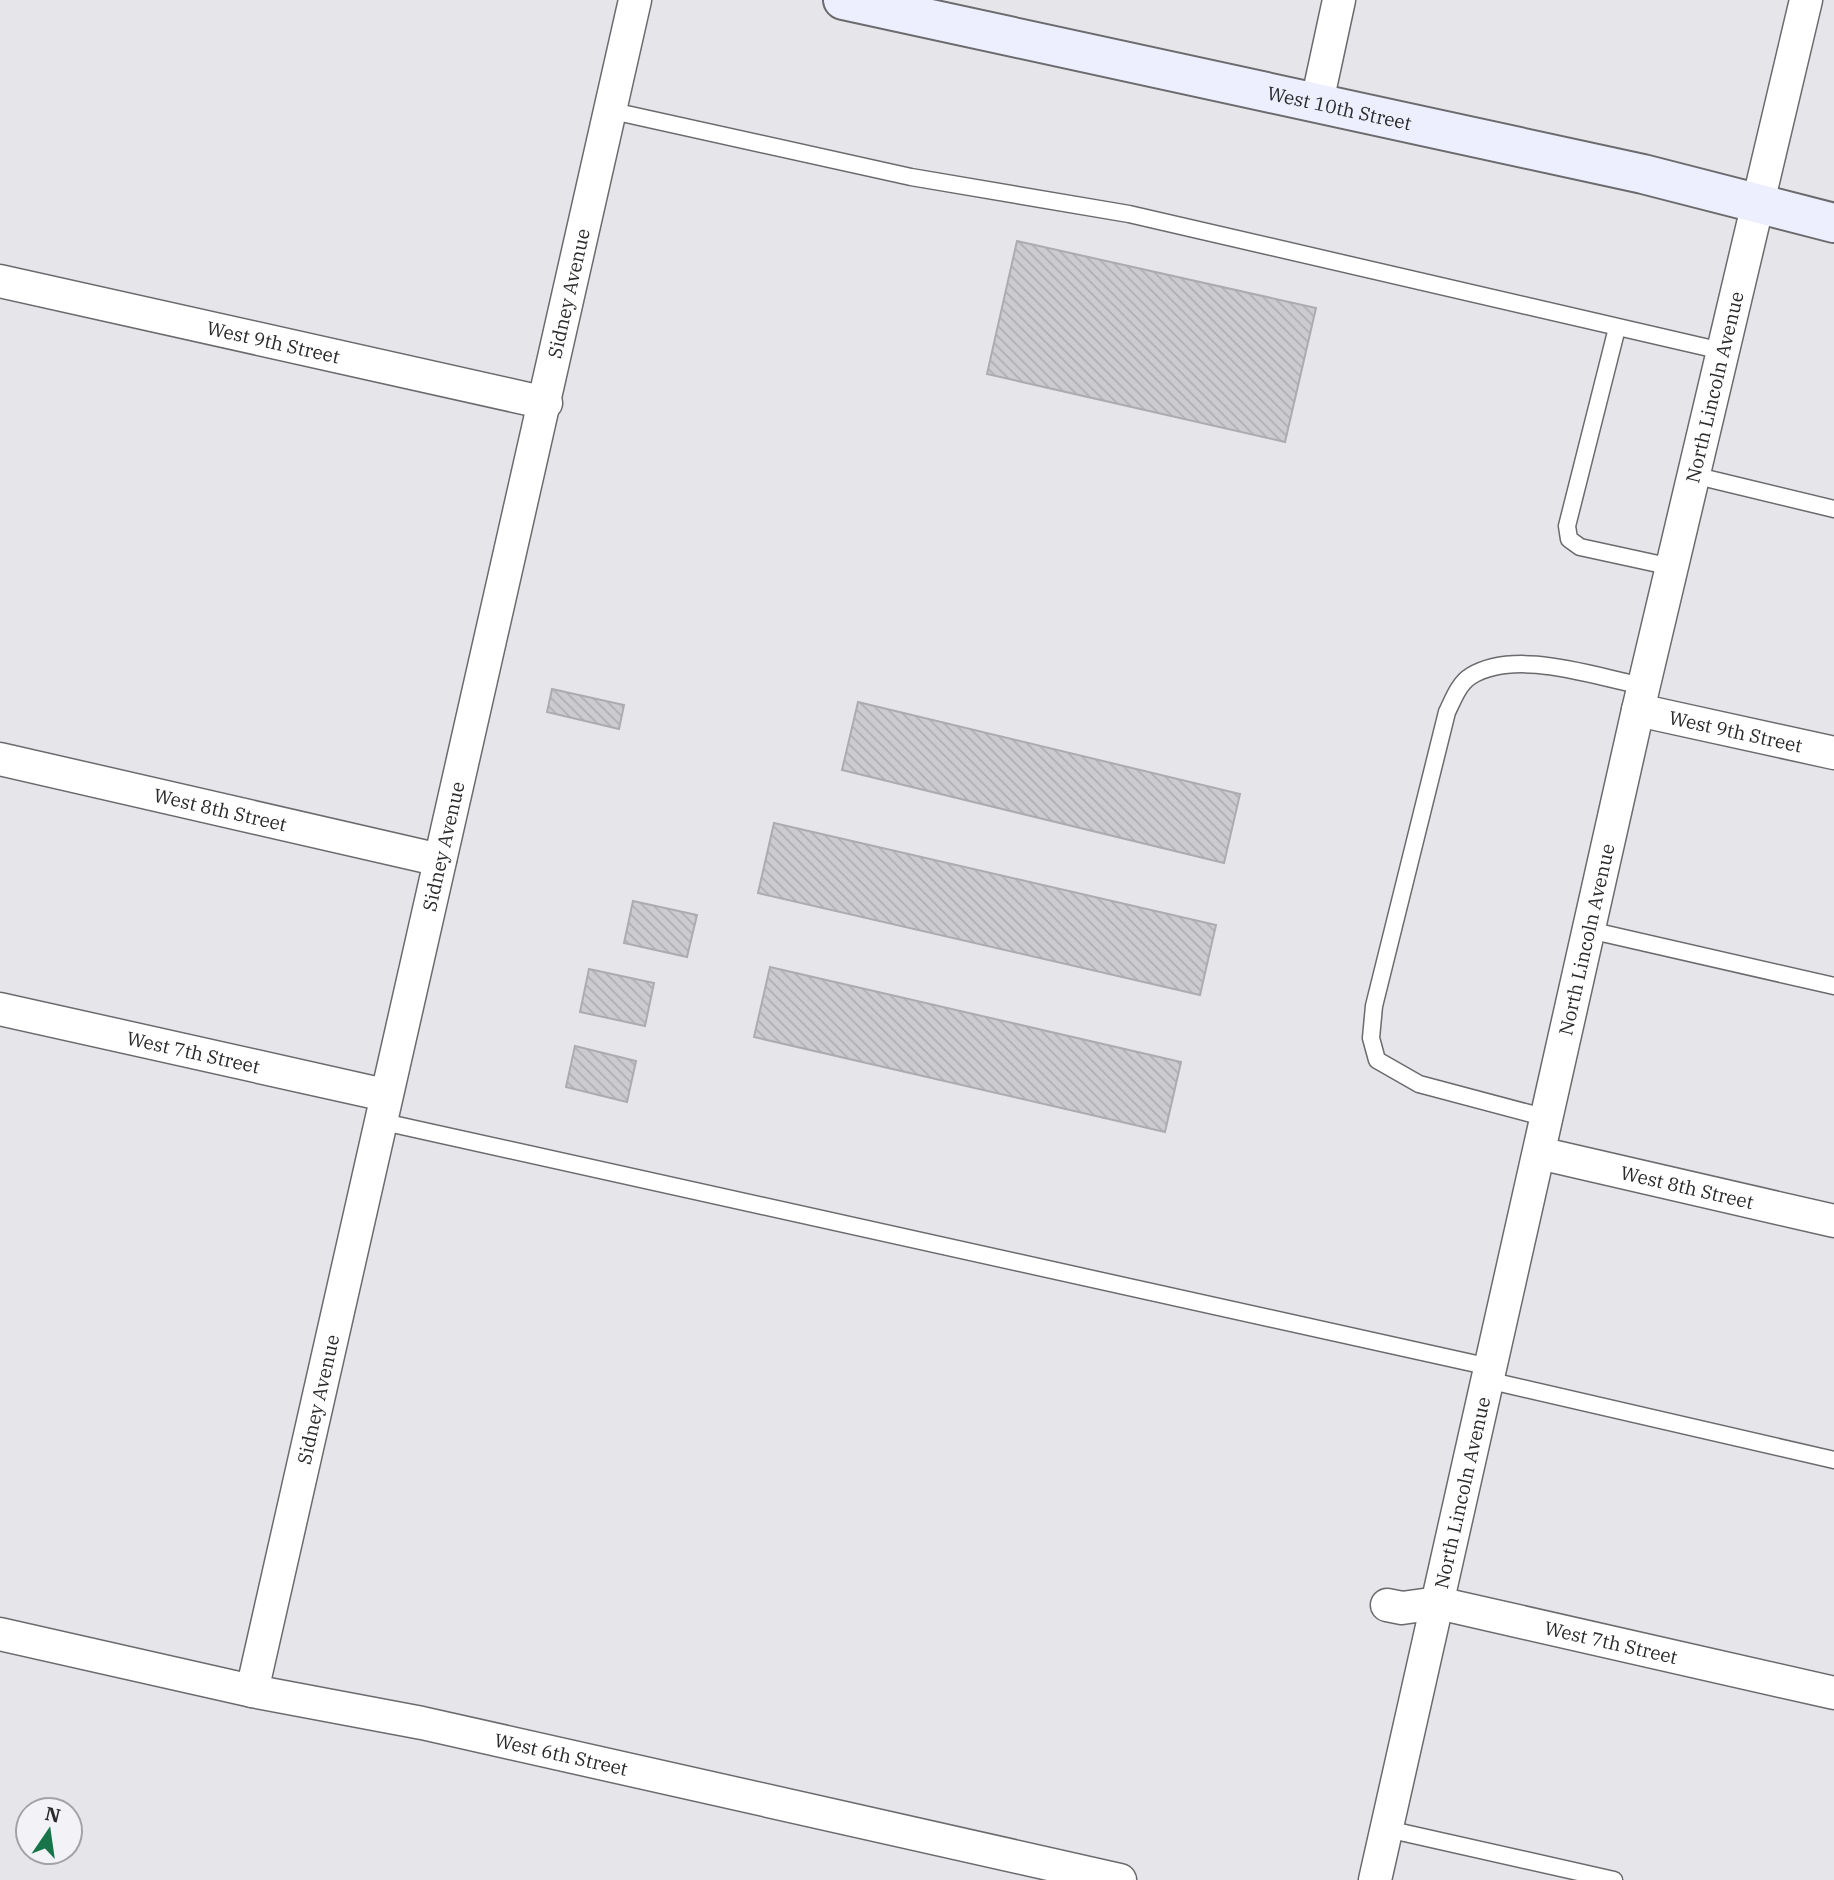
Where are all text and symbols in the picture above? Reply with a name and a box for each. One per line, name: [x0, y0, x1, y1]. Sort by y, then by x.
street label: West 10th Street: [1265, 81, 1414, 135]
street label: Sidney Avenue: [542, 226, 595, 361]
street label: North Lincoln Avenue: [1680, 289, 1749, 485]
street label: West 9th Street: [204, 316, 342, 369]
street label: West 9th Street: [1667, 705, 1805, 758]
street label: Sidney Avenue: [417, 779, 470, 914]
street label: West 8th Street: [151, 783, 289, 837]
street label: North Lincoln Avenue: [1553, 841, 1620, 1038]
street label: West 7th Street: [124, 1026, 262, 1079]
street label: West 8th Street: [1618, 1160, 1756, 1214]
street label: Sidney Avenue: [292, 1332, 344, 1467]
street label: North Lincoln Avenue: [1429, 1394, 1495, 1591]
street label: West 7th Street: [1542, 1616, 1680, 1669]
street label: West 6th Street: [492, 1728, 630, 1781]
north arrow: [14, 1796, 84, 1866]
text: N: [43, 1801, 63, 1828]

